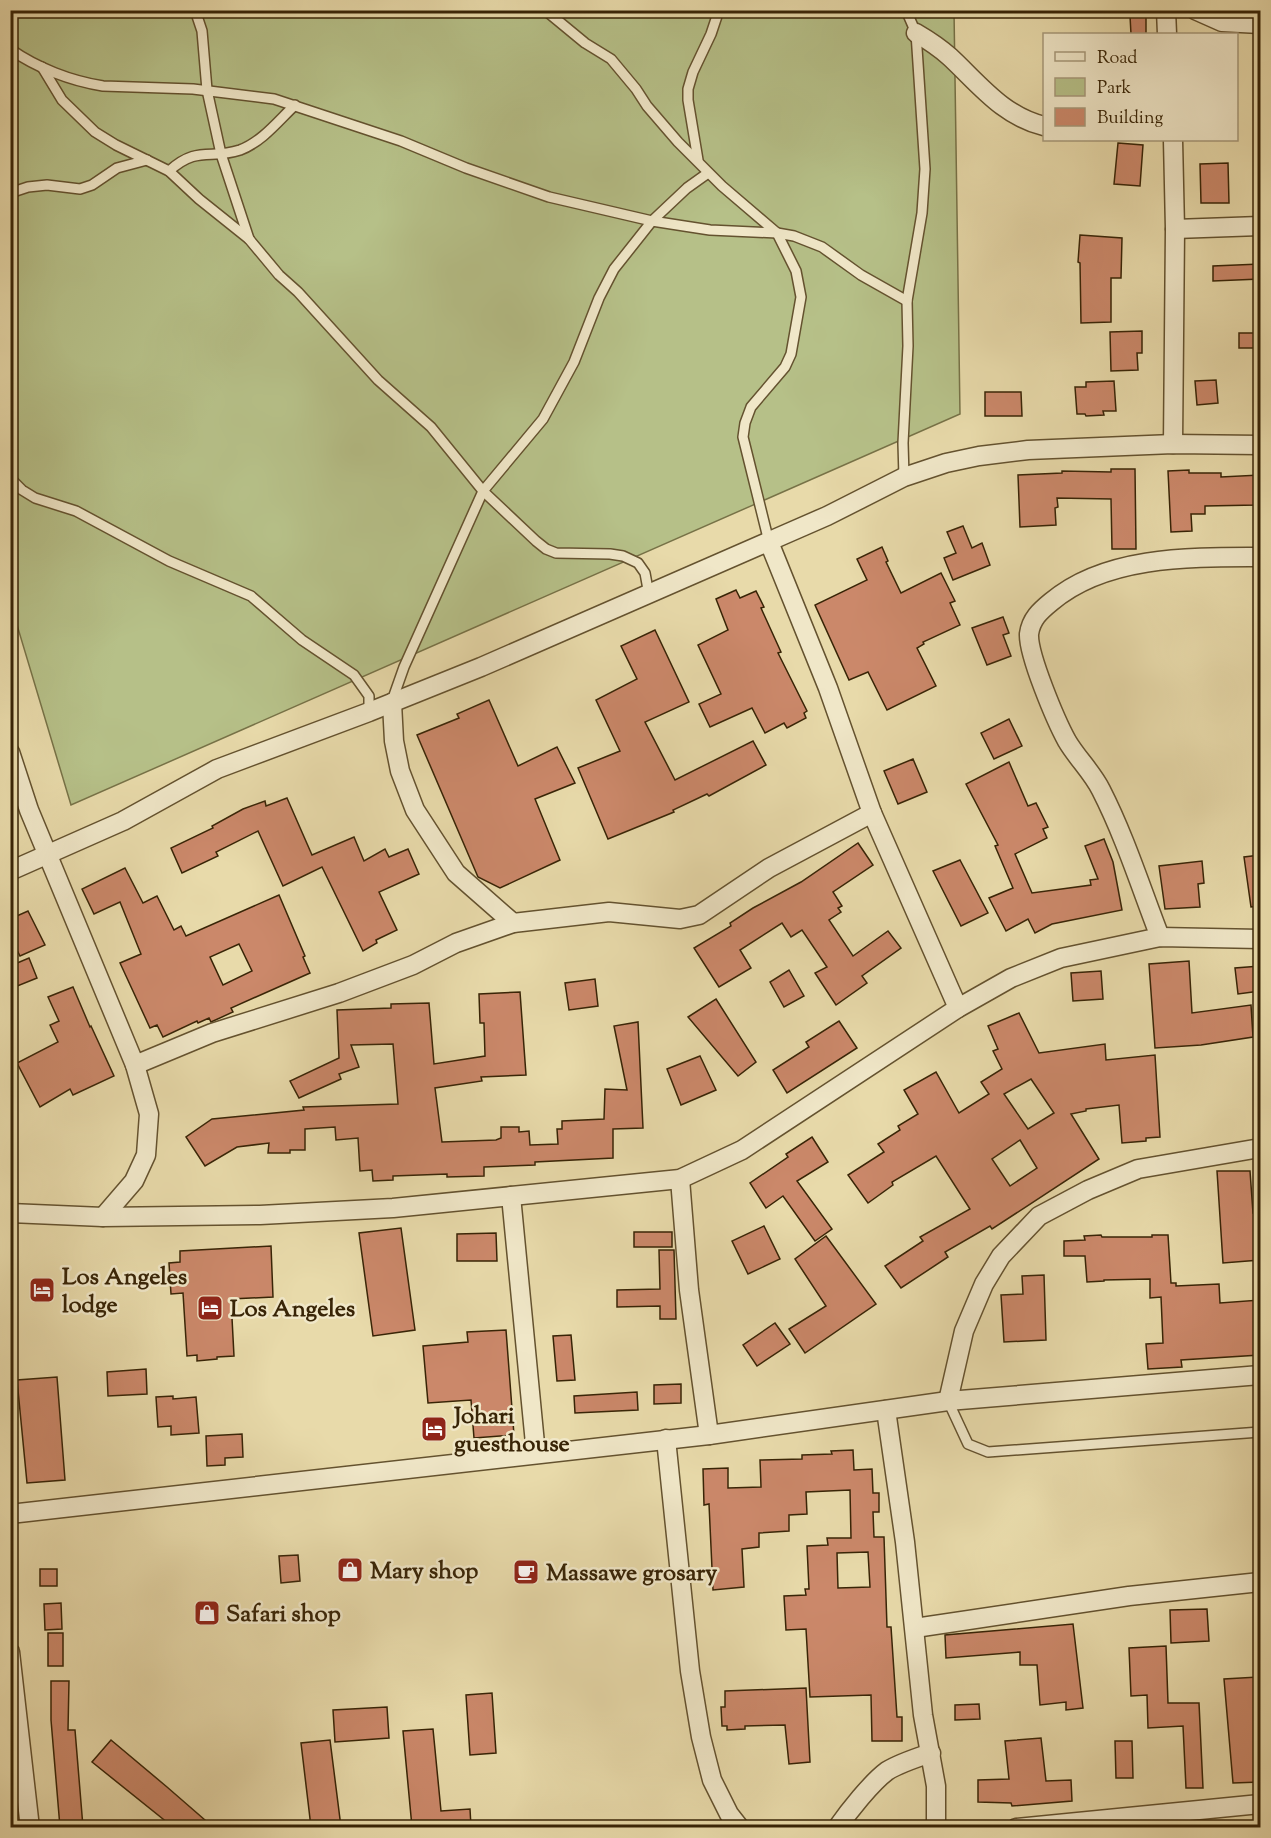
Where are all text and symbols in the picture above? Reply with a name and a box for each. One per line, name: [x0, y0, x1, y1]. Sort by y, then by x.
legend: [1043, 33, 1238, 141]
text: Road: [1097, 46, 1137, 72]
text: Park: [1097, 76, 1132, 102]
text: Building: [1097, 106, 1163, 132]
place label: Los Angeles lodge: [62, 1261, 187, 1323]
hotel icon: Los Angeles lodge: [27, 1275, 57, 1305]
hotel icon: Los Angeles: [195, 1293, 225, 1323]
place label: Los Angeles: [230, 1293, 355, 1327]
place label: Johari guesthouse: [452, 1400, 570, 1462]
hotel icon: Johari guesthouse: [419, 1414, 449, 1444]
shop icon: Mary shop: [335, 1555, 365, 1585]
place label: Mary shop: [370, 1555, 478, 1589]
cafe icon: Massawe grosary: [511, 1557, 541, 1587]
place label: Massawe grosary: [546, 1557, 717, 1591]
shop icon: Safari shop: [192, 1598, 222, 1628]
place label: Safari shop: [226, 1598, 341, 1632]

